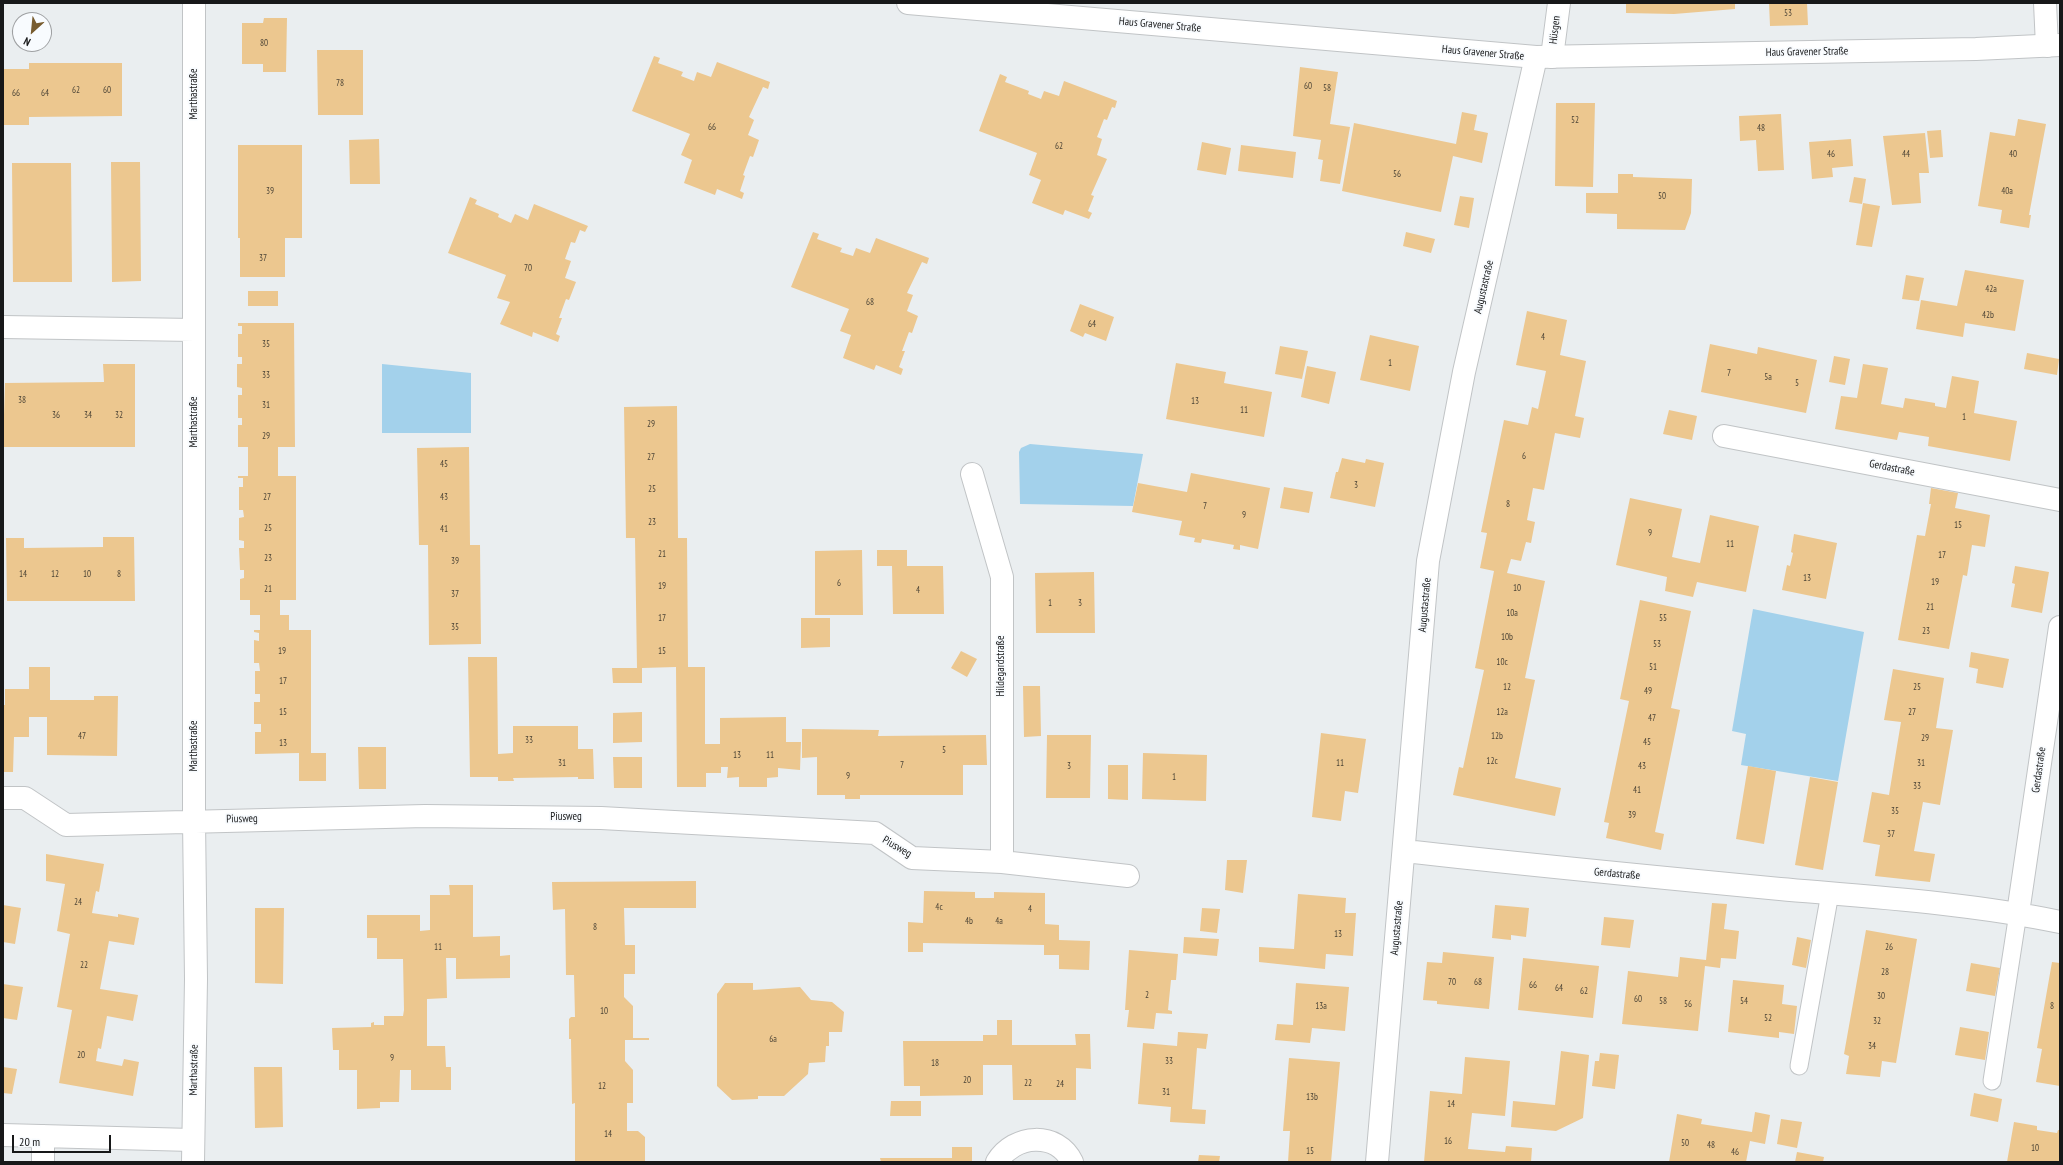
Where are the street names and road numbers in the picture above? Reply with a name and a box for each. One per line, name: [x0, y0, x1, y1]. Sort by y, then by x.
street label: Haus Gravener Straße: [1118, 15, 1202, 35]
street label: Hüsgen: [1547, 15, 1563, 45]
street label: Haus Gravener Straße: [1441, 43, 1525, 63]
street label: Haus Gravener Straße: [1766, 45, 1848, 59]
street label: Marthastraße: [187, 68, 201, 120]
street label: Augustastraße: [1471, 259, 1497, 315]
street label: Marthastraße: [187, 396, 201, 448]
street label: Gerdastraße: [1868, 457, 1916, 479]
street label: Augustastraße: [1416, 577, 1434, 633]
street label: Hildegardstraße: [994, 635, 1008, 697]
street label: Marthastraße: [187, 720, 201, 772]
street label: Gerdastraße: [2029, 746, 2049, 794]
street label: Piusweg: [550, 810, 582, 824]
street label: Piusweg: [226, 812, 258, 826]
street label: Piusweg: [880, 833, 914, 861]
street label: Gerdastraße: [1593, 865, 1641, 883]
street label: Augustastraße: [1388, 900, 1406, 956]
street label: Marthastraße: [187, 1044, 201, 1096]

